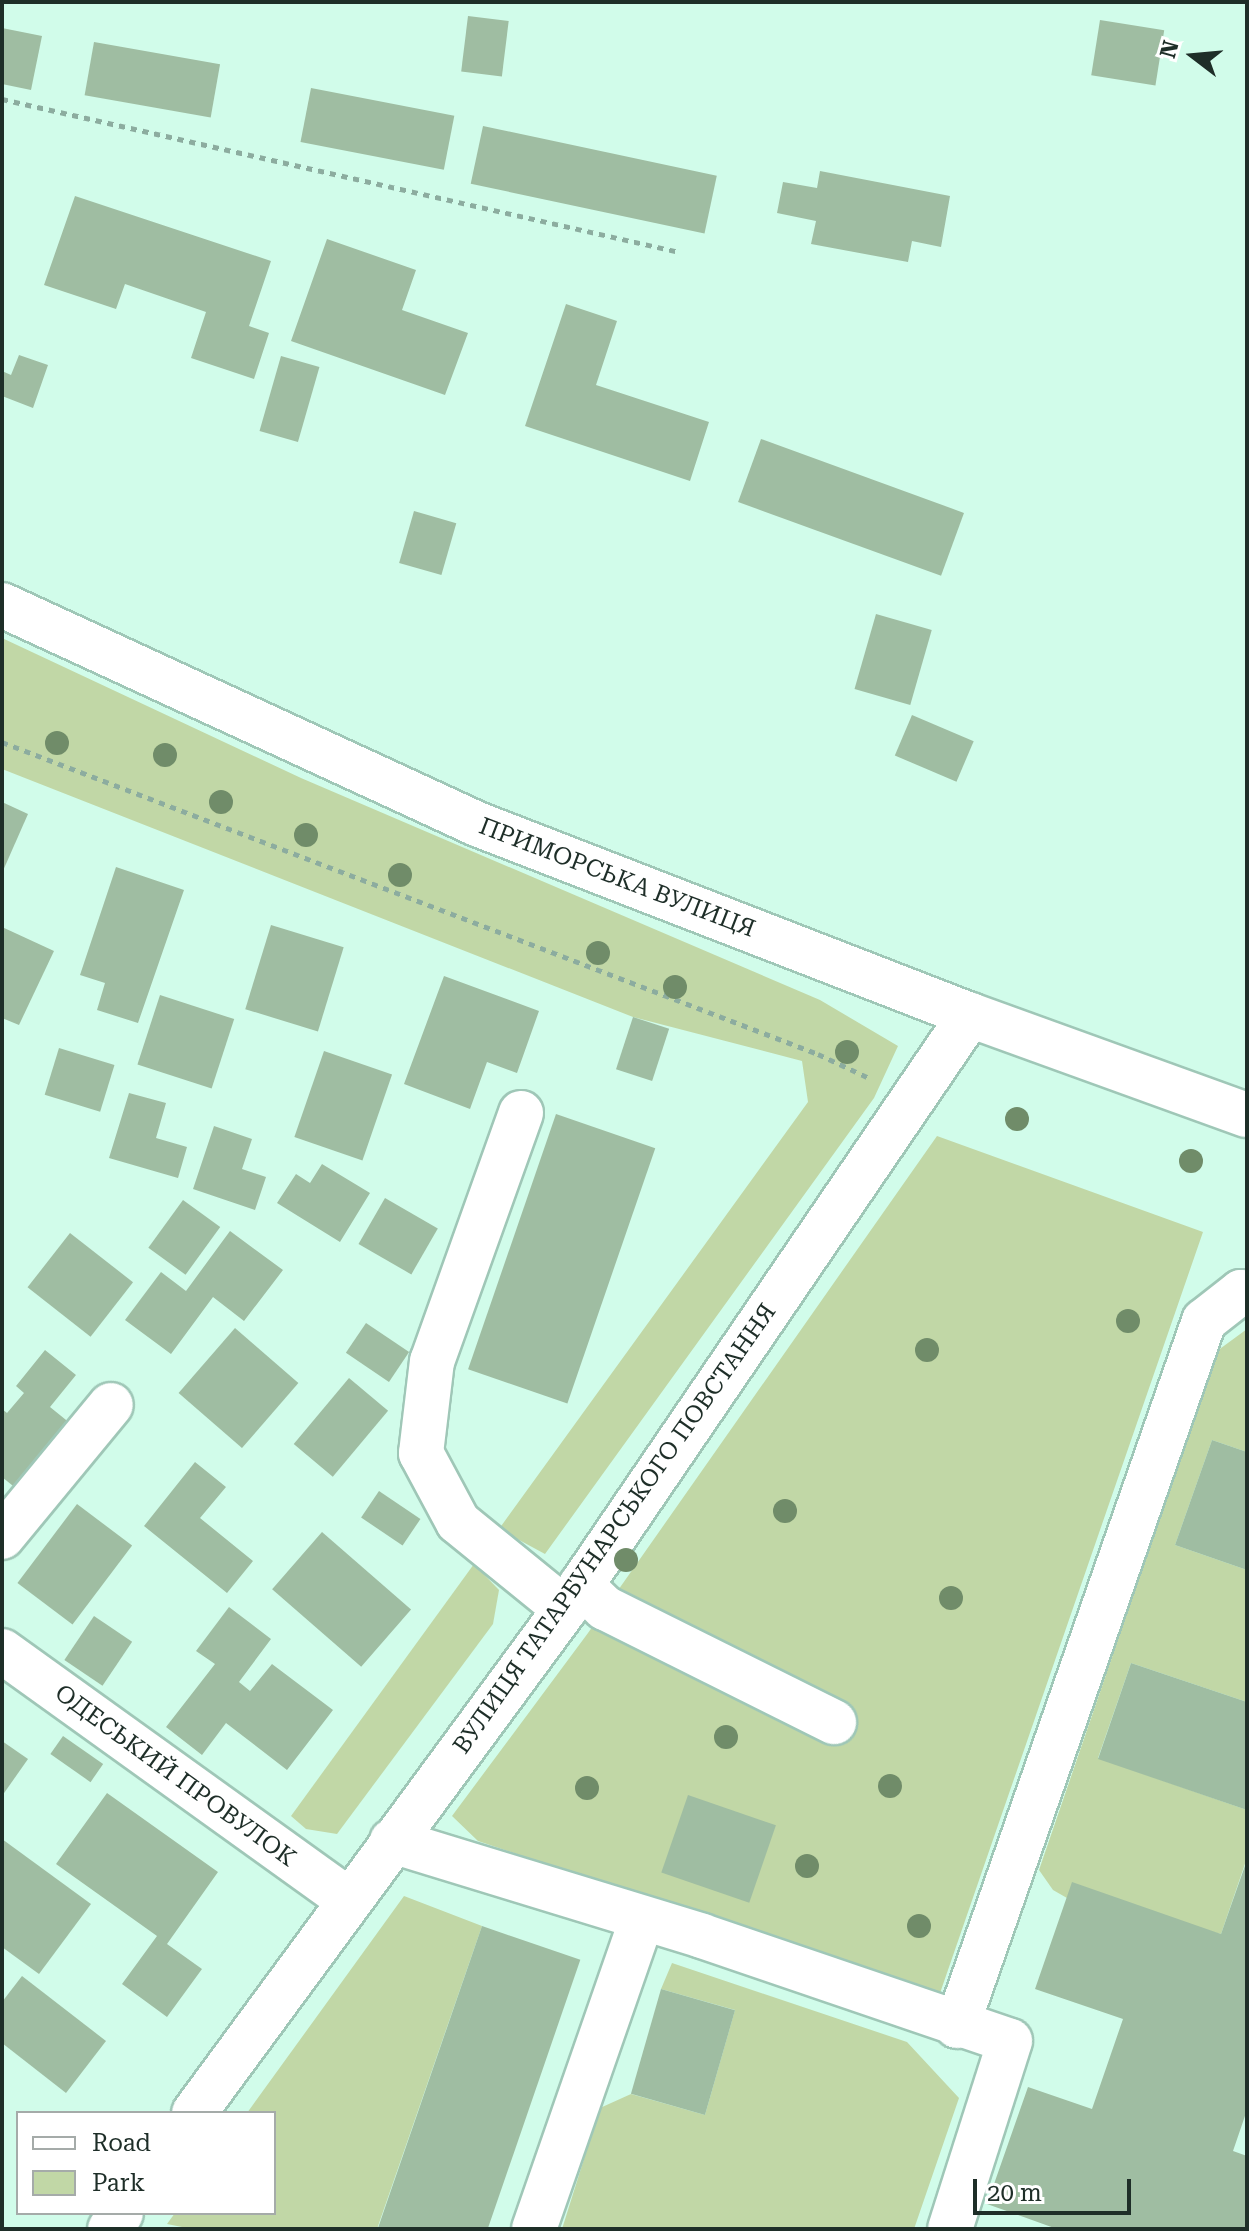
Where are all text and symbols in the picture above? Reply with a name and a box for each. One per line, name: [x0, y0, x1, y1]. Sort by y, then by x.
north arrow: [1153, 16, 1233, 96]
text: N: [1155, 38, 1184, 61]
street label: ПРИМОРСЬКА ВУЛИЦЯ: [475, 812, 759, 944]
street label: ВУЛИЦЯ ТАТАРБУНАРСЬКОГО ПОВСТАННЯ: [448, 1298, 782, 1760]
street label: ОДЕСЬКИЙ ПРОВУЛОК: [49, 1679, 301, 1873]
legend: [16, 2111, 276, 2215]
text: Road: [92, 2129, 151, 2157]
scale bar: [977, 2163, 1135, 2213]
text: Park: [92, 2169, 145, 2197]
text: 20 m: [987, 2179, 1042, 2207]

